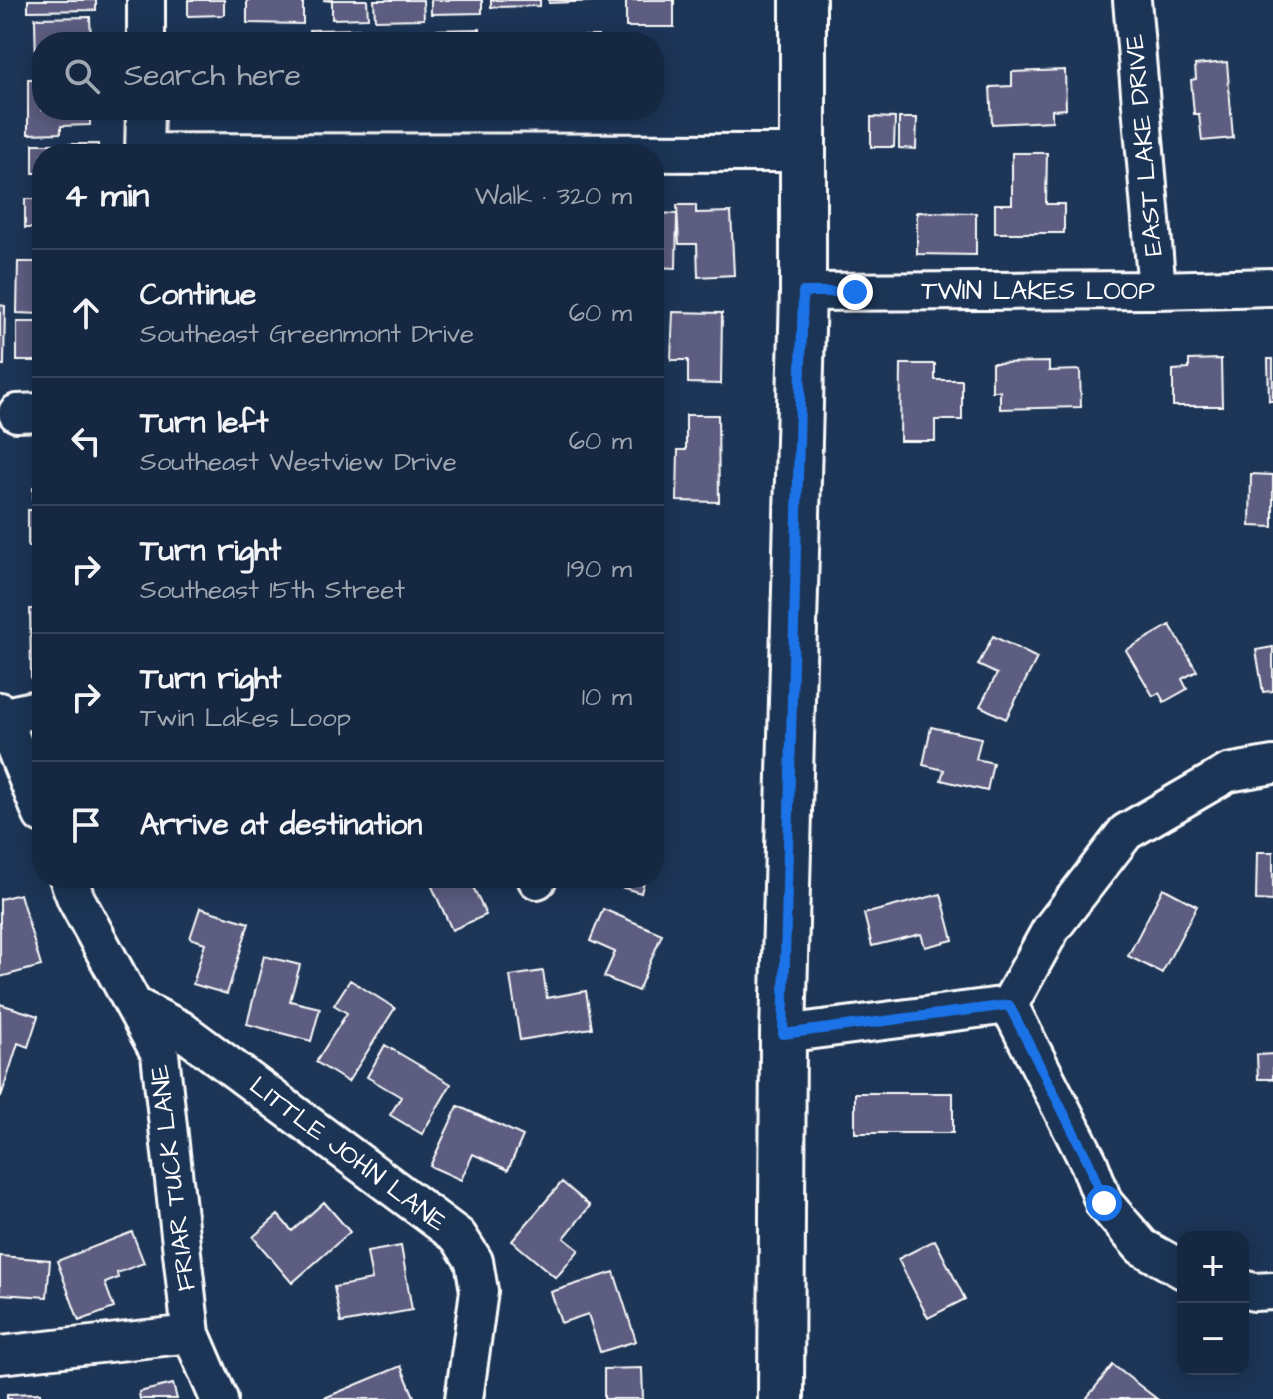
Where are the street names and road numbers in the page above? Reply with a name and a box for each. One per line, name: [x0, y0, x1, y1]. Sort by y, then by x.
street label: EAST LAKE DRIVE: [1116, 33, 1172, 257]
street label: TWIN LAKES LOOP: [921, 273, 1155, 309]
street label: FRIAR TUCK LANE: [141, 1063, 205, 1293]
street label: LITTLE JOHN LANE: [242, 1068, 454, 1240]

